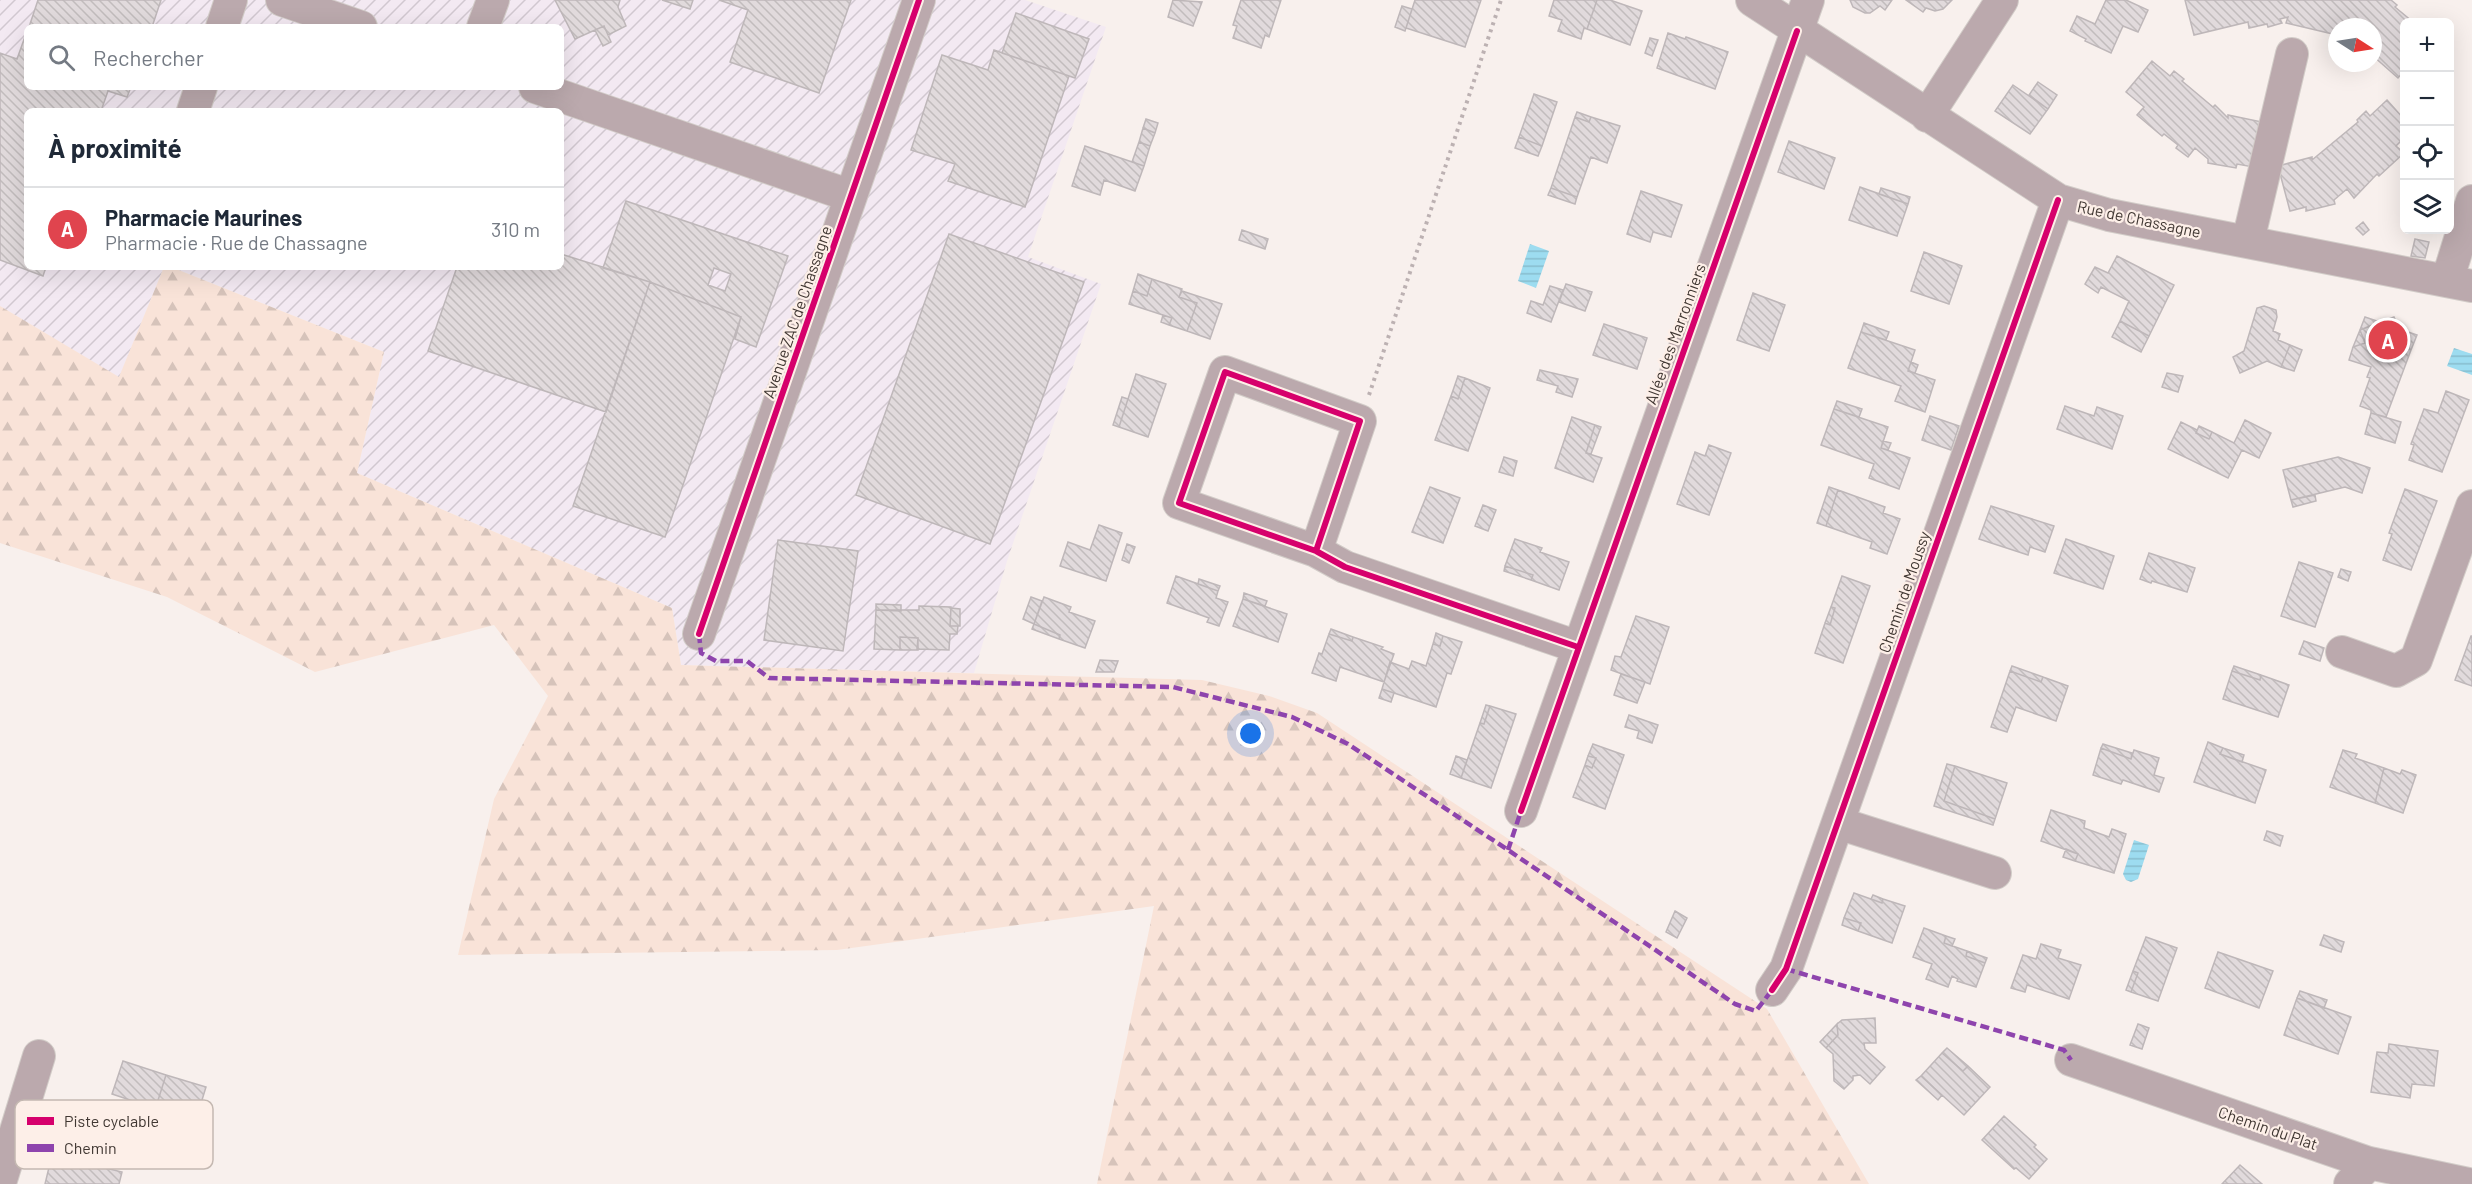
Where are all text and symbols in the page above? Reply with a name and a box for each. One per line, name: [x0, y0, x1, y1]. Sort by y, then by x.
north arrow: [2328, 18, 2382, 72]
map controls: [2400, 18, 2454, 234]
button: +: [2400, 18, 2454, 72]
search box: [24, 24, 564, 90]
icon: search: [45, 41, 78, 74]
text: Rechercher: [93, 44, 204, 70]
button: −: [2400, 72, 2454, 126]
button: locate: [2400, 126, 2454, 180]
text: À proximité: [48, 132, 182, 163]
button: layers: [2400, 180, 2454, 234]
street label: Rue de Chassagne: [2075, 196, 2203, 241]
text: Pharmacie Maurines: [105, 204, 302, 230]
text: A: [61, 217, 74, 241]
text: 310 m: [491, 217, 540, 241]
street label: Avenue ZAC de Chassagne: [758, 223, 835, 401]
text: Pharmacie · Rue de Chassagne: [105, 230, 368, 254]
street label: Allée des Marronniers: [1640, 261, 1709, 407]
pin: A: [2368, 318, 2408, 362]
street label: Chemin de Moussy: [1874, 528, 1933, 655]
your location: [1236, 719, 1265, 748]
legend: [15, 1100, 213, 1169]
street label: Chemin du Plat: [2216, 1102, 2320, 1153]
text: Piste cyclable: [64, 1111, 159, 1130]
text: Chemin: [64, 1138, 117, 1157]

